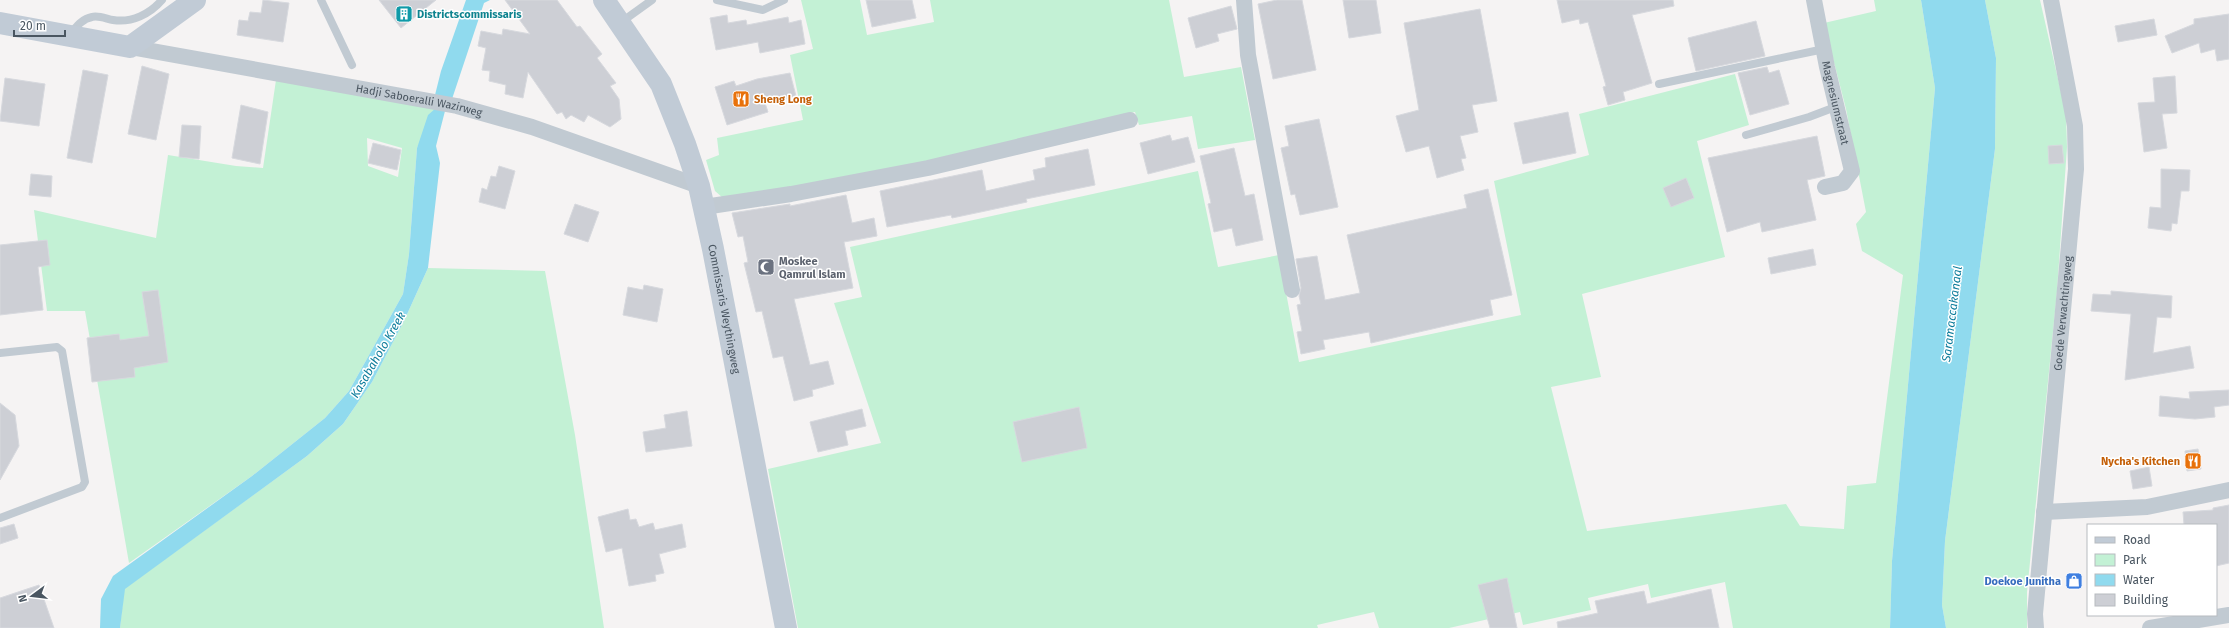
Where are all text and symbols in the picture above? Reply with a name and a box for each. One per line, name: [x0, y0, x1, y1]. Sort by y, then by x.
building icon: Districtscommissaris: [394, 4, 414, 24]
place label: Districtscommissaris: [417, 8, 522, 21]
scale bar: [14, 12, 65, 38]
text: 20 m: [20, 19, 46, 33]
street label: Magnesiumstraat: [1819, 60, 1851, 146]
street label: Hadji Saboeralli Wazirweg: [355, 82, 484, 120]
restaurant icon: Sheng Long: [731, 89, 751, 109]
place label: Sheng Long: [754, 93, 813, 106]
street label: Commissaris Weythingweg: [705, 243, 743, 375]
place label: Moskee Qamrul Islam: [779, 255, 845, 281]
street label: Goede Verwachtingweg: [2051, 255, 2075, 371]
mosque icon: Moskee Qamrul Islam: [756, 257, 776, 277]
water label: Saramaccakanaal: [1939, 265, 1965, 364]
water label: Kasabaholo Kreek: [348, 309, 409, 401]
restaurant icon: Nycha's Kitchen: [2183, 451, 2203, 471]
place label: Nycha's Kitchen: [2101, 455, 2180, 468]
legend: [2087, 524, 2217, 616]
text: Road: [2123, 533, 2151, 547]
text: Park: [2123, 553, 2147, 567]
shop icon: Doekoe Junitha: [2064, 571, 2084, 591]
text: Water: [2123, 573, 2155, 587]
place label: Doekoe Junitha: [1984, 575, 2061, 588]
north arrow: [12, 576, 52, 616]
text: N: [16, 593, 30, 604]
text: Building: [2123, 593, 2169, 607]

